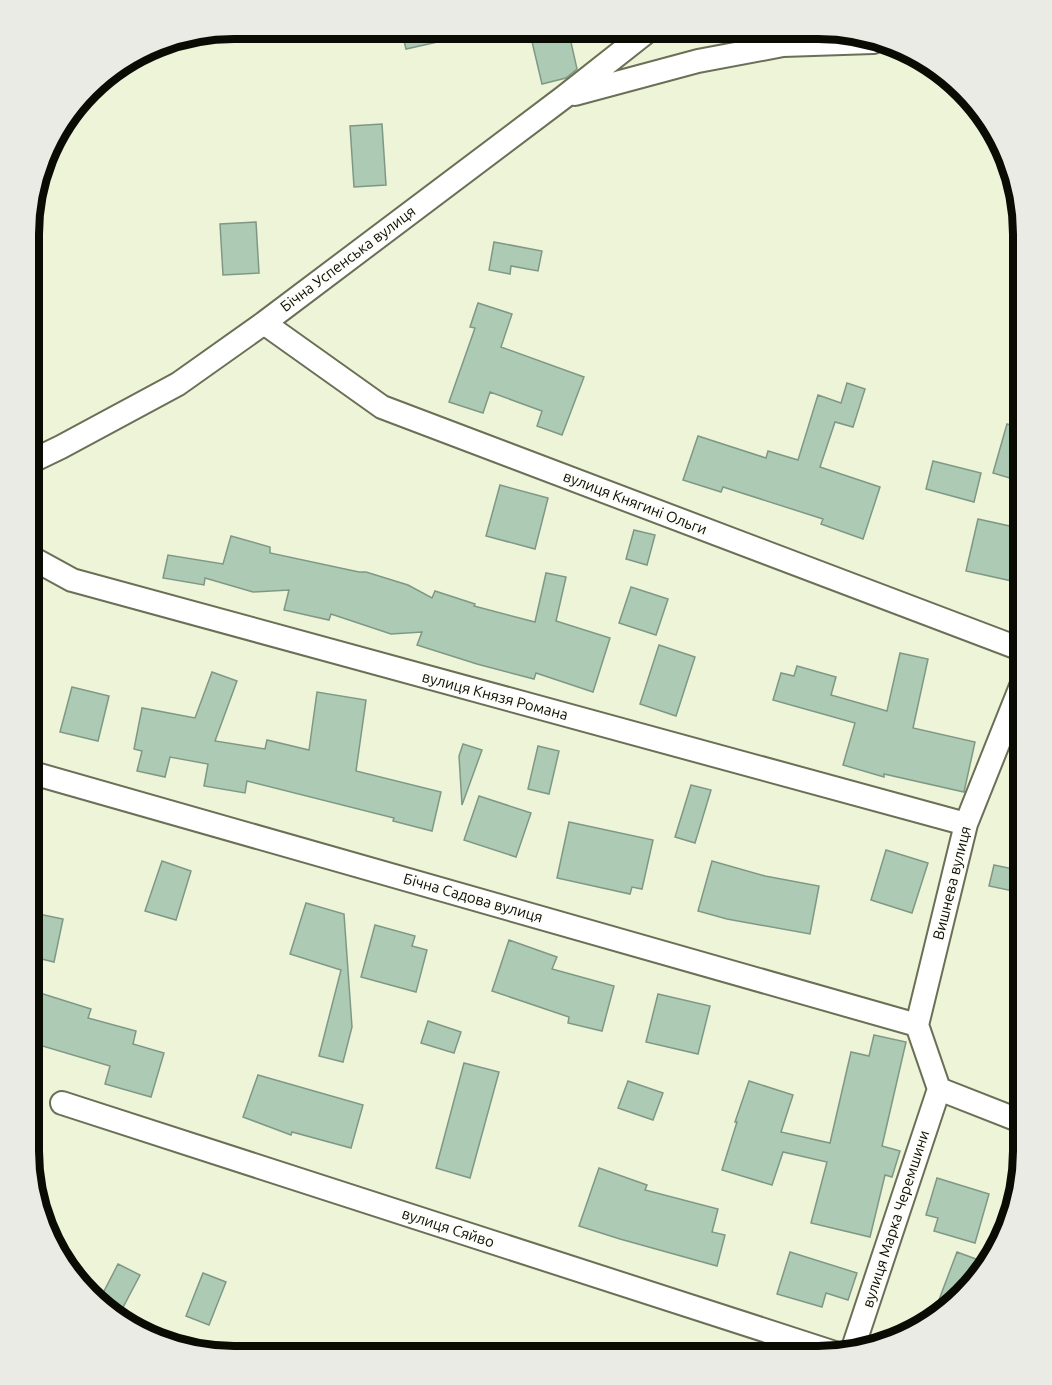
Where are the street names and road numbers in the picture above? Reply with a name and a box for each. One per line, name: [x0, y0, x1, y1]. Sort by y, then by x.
street label: Бічна Успенська вулиця: [277, 202, 419, 315]
street label: вулиця Княгині Ольги: [561, 467, 710, 538]
street label: вулиця Князя Романа: [420, 668, 570, 723]
street label: Вишнева вулиця: [929, 824, 974, 942]
street label: Бічна Садова вулиця: [401, 869, 545, 926]
street label: вулиця Марка Черемшини: [859, 1128, 932, 1310]
street label: вулиця Сяйво: [400, 1205, 497, 1250]

